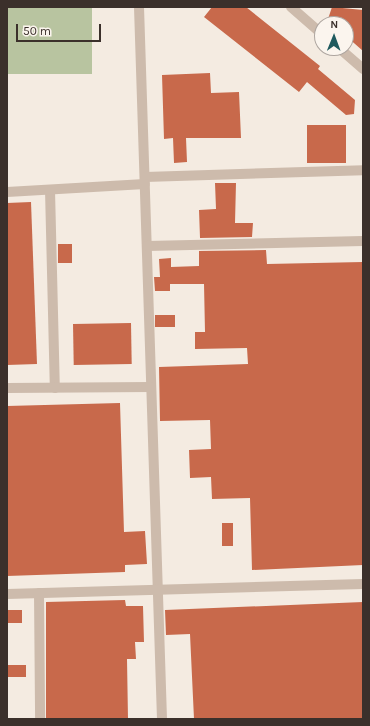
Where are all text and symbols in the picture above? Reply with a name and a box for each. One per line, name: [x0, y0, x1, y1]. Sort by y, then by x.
scale bar: [18, 16, 103, 42]
north arrow: [314, 16, 354, 56]
text: N: [330, 18, 338, 31]
text: 50 m: [23, 24, 51, 38]

